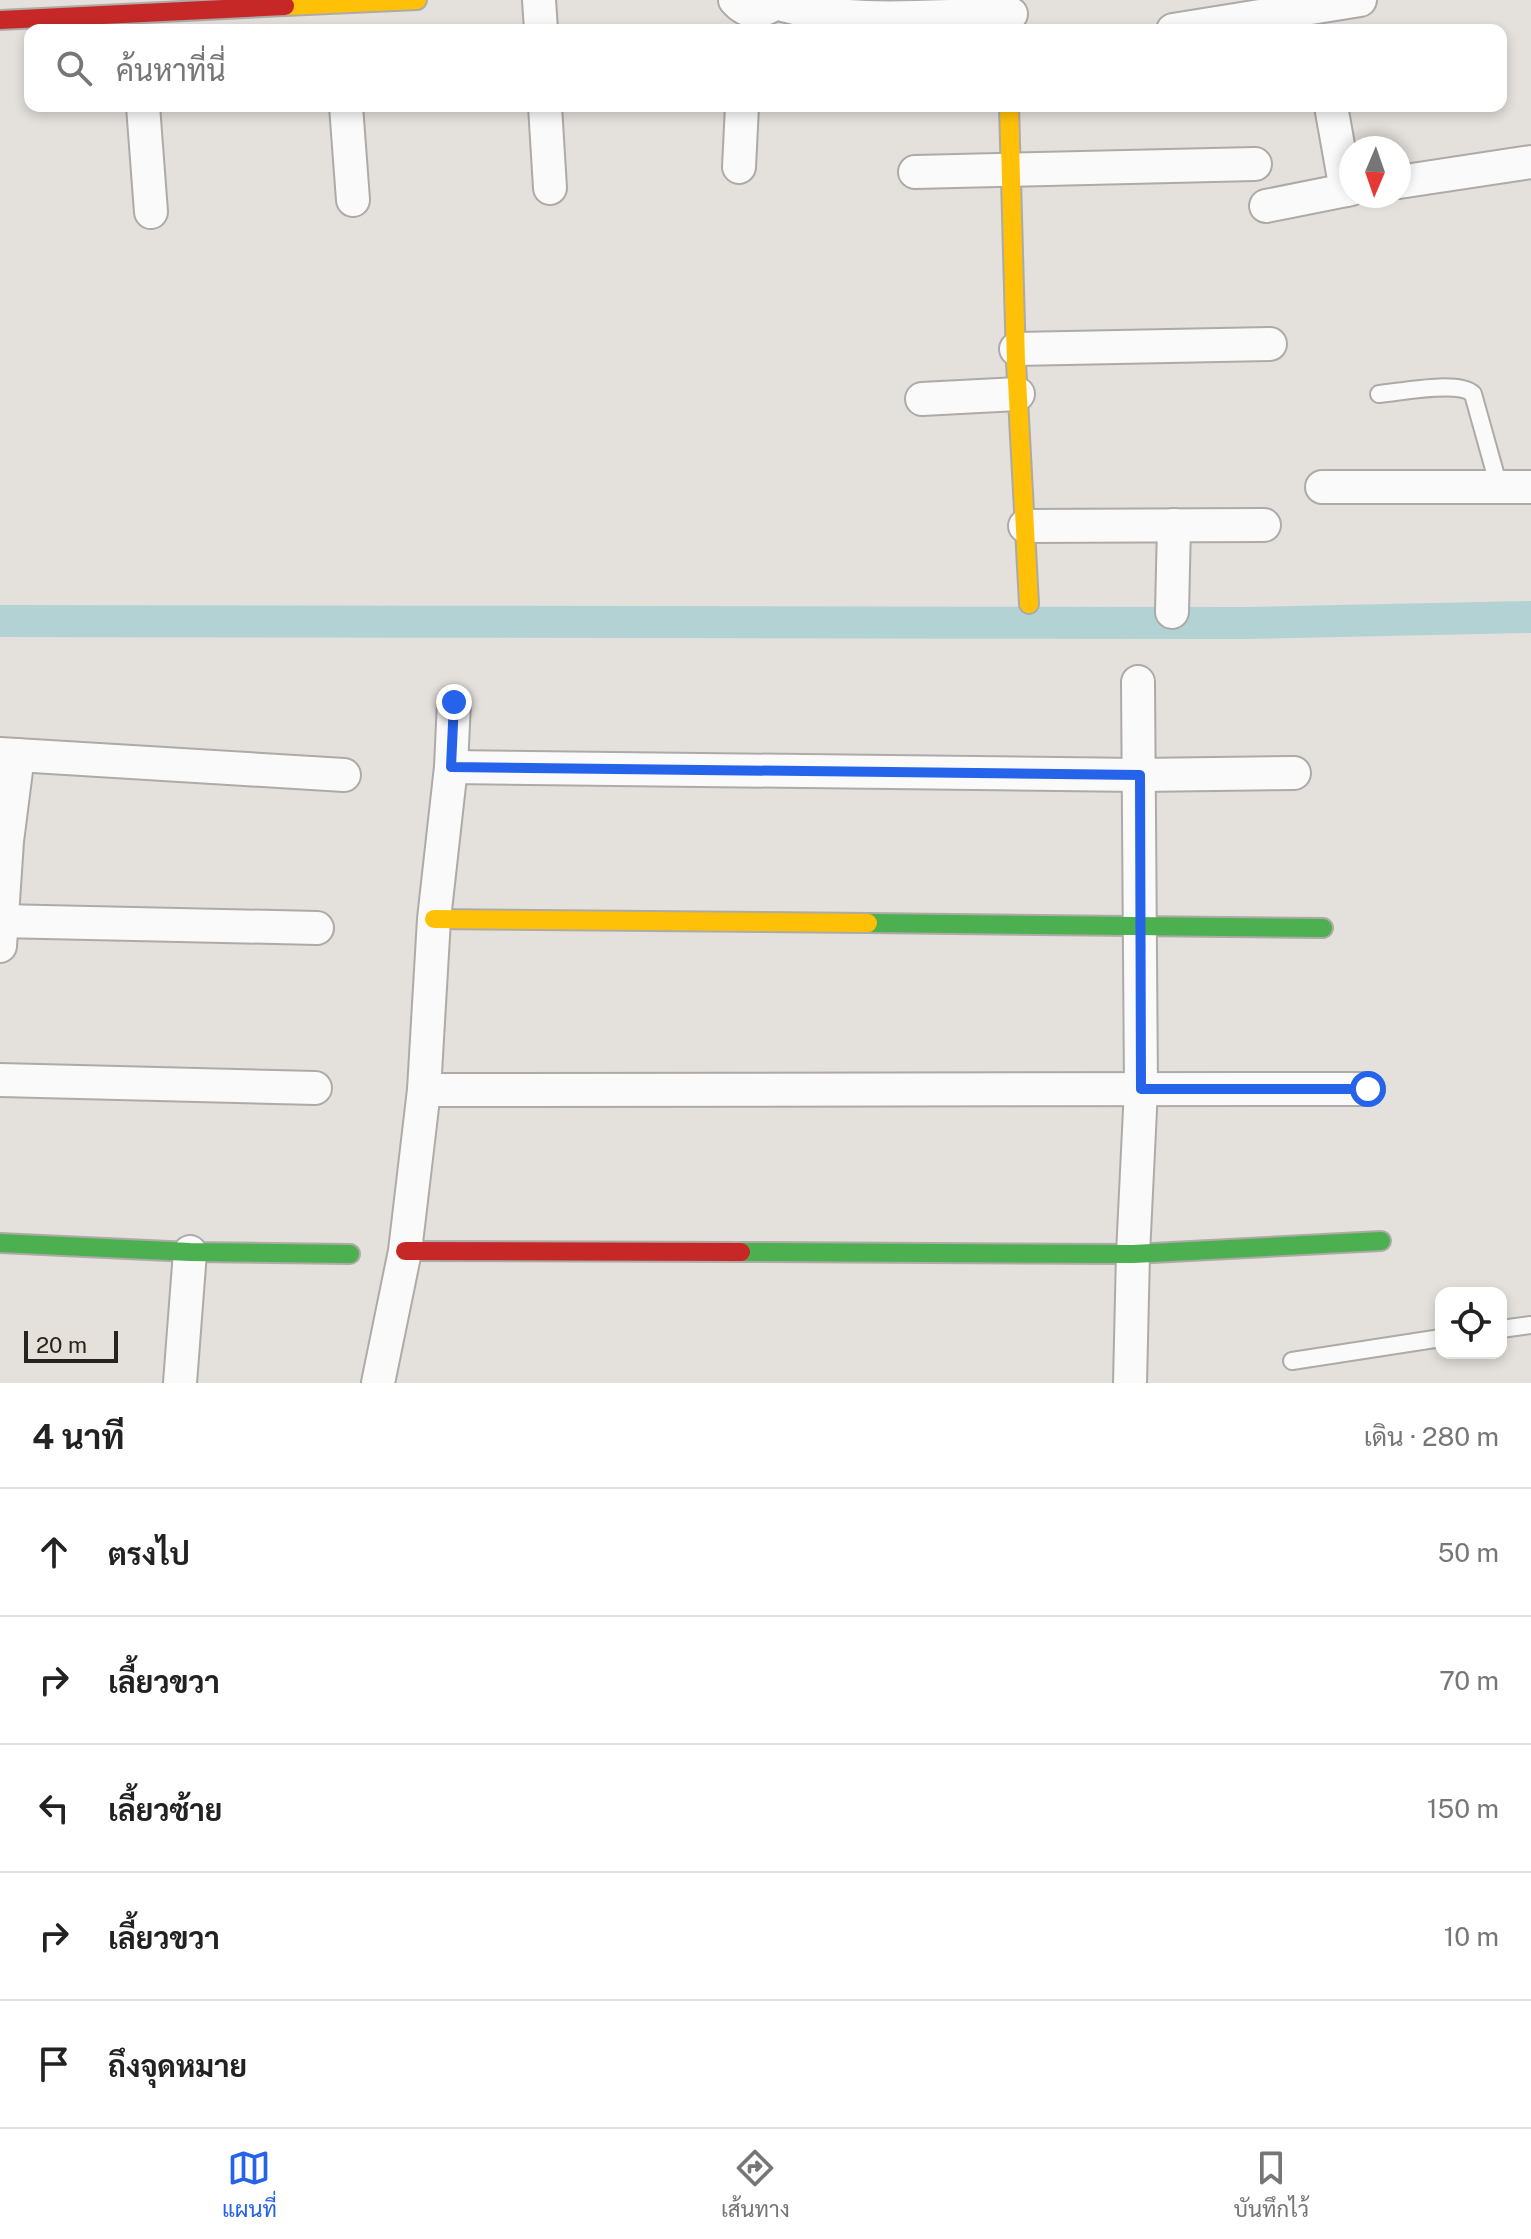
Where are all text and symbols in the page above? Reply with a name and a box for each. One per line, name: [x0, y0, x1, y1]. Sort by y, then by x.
search box: [24, 24, 1507, 112]
icon: search: [52, 46, 96, 90]
text: ค้นหาที่นี่: [116, 52, 226, 88]
north arrow: [1339, 136, 1411, 208]
route end: [436, 684, 472, 720]
route start: [1350, 1071, 1386, 1107]
map controls: [1435, 1287, 1507, 1359]
button: locate: [1435, 1287, 1507, 1359]
scale bar: [24, 1327, 118, 1363]
text: 20 m: [36, 1332, 87, 1358]
text: 4 นาที: [32, 1417, 124, 1457]
text: เดิน · 280 m: [1364, 1421, 1499, 1452]
icon: ahead: [32, 1530, 76, 1574]
text: ตรงไป: [108, 1536, 190, 1572]
text: 50 m: [1438, 1537, 1499, 1568]
icon: right: [32, 1658, 76, 1702]
text: เลี้ยวขวา: [108, 1664, 220, 1700]
text: 70 m: [1439, 1665, 1499, 1696]
icon: left: [32, 1786, 76, 1830]
text: เลี้ยวซ้าย: [108, 1792, 222, 1828]
text: 150 m: [1427, 1793, 1499, 1824]
icon: right: [32, 1914, 76, 1958]
text: เลี้ยวขวา: [108, 1920, 220, 1956]
text: 10 m: [1444, 1921, 1499, 1952]
icon: arrive: [32, 2042, 76, 2086]
text: ถึงจุดหมาย: [108, 2048, 247, 2084]
tab: แผนที่: [222, 2146, 277, 2222]
tab: เส้นทาง: [721, 2146, 790, 2222]
tab: บันทึกไว้: [1234, 2146, 1309, 2222]

